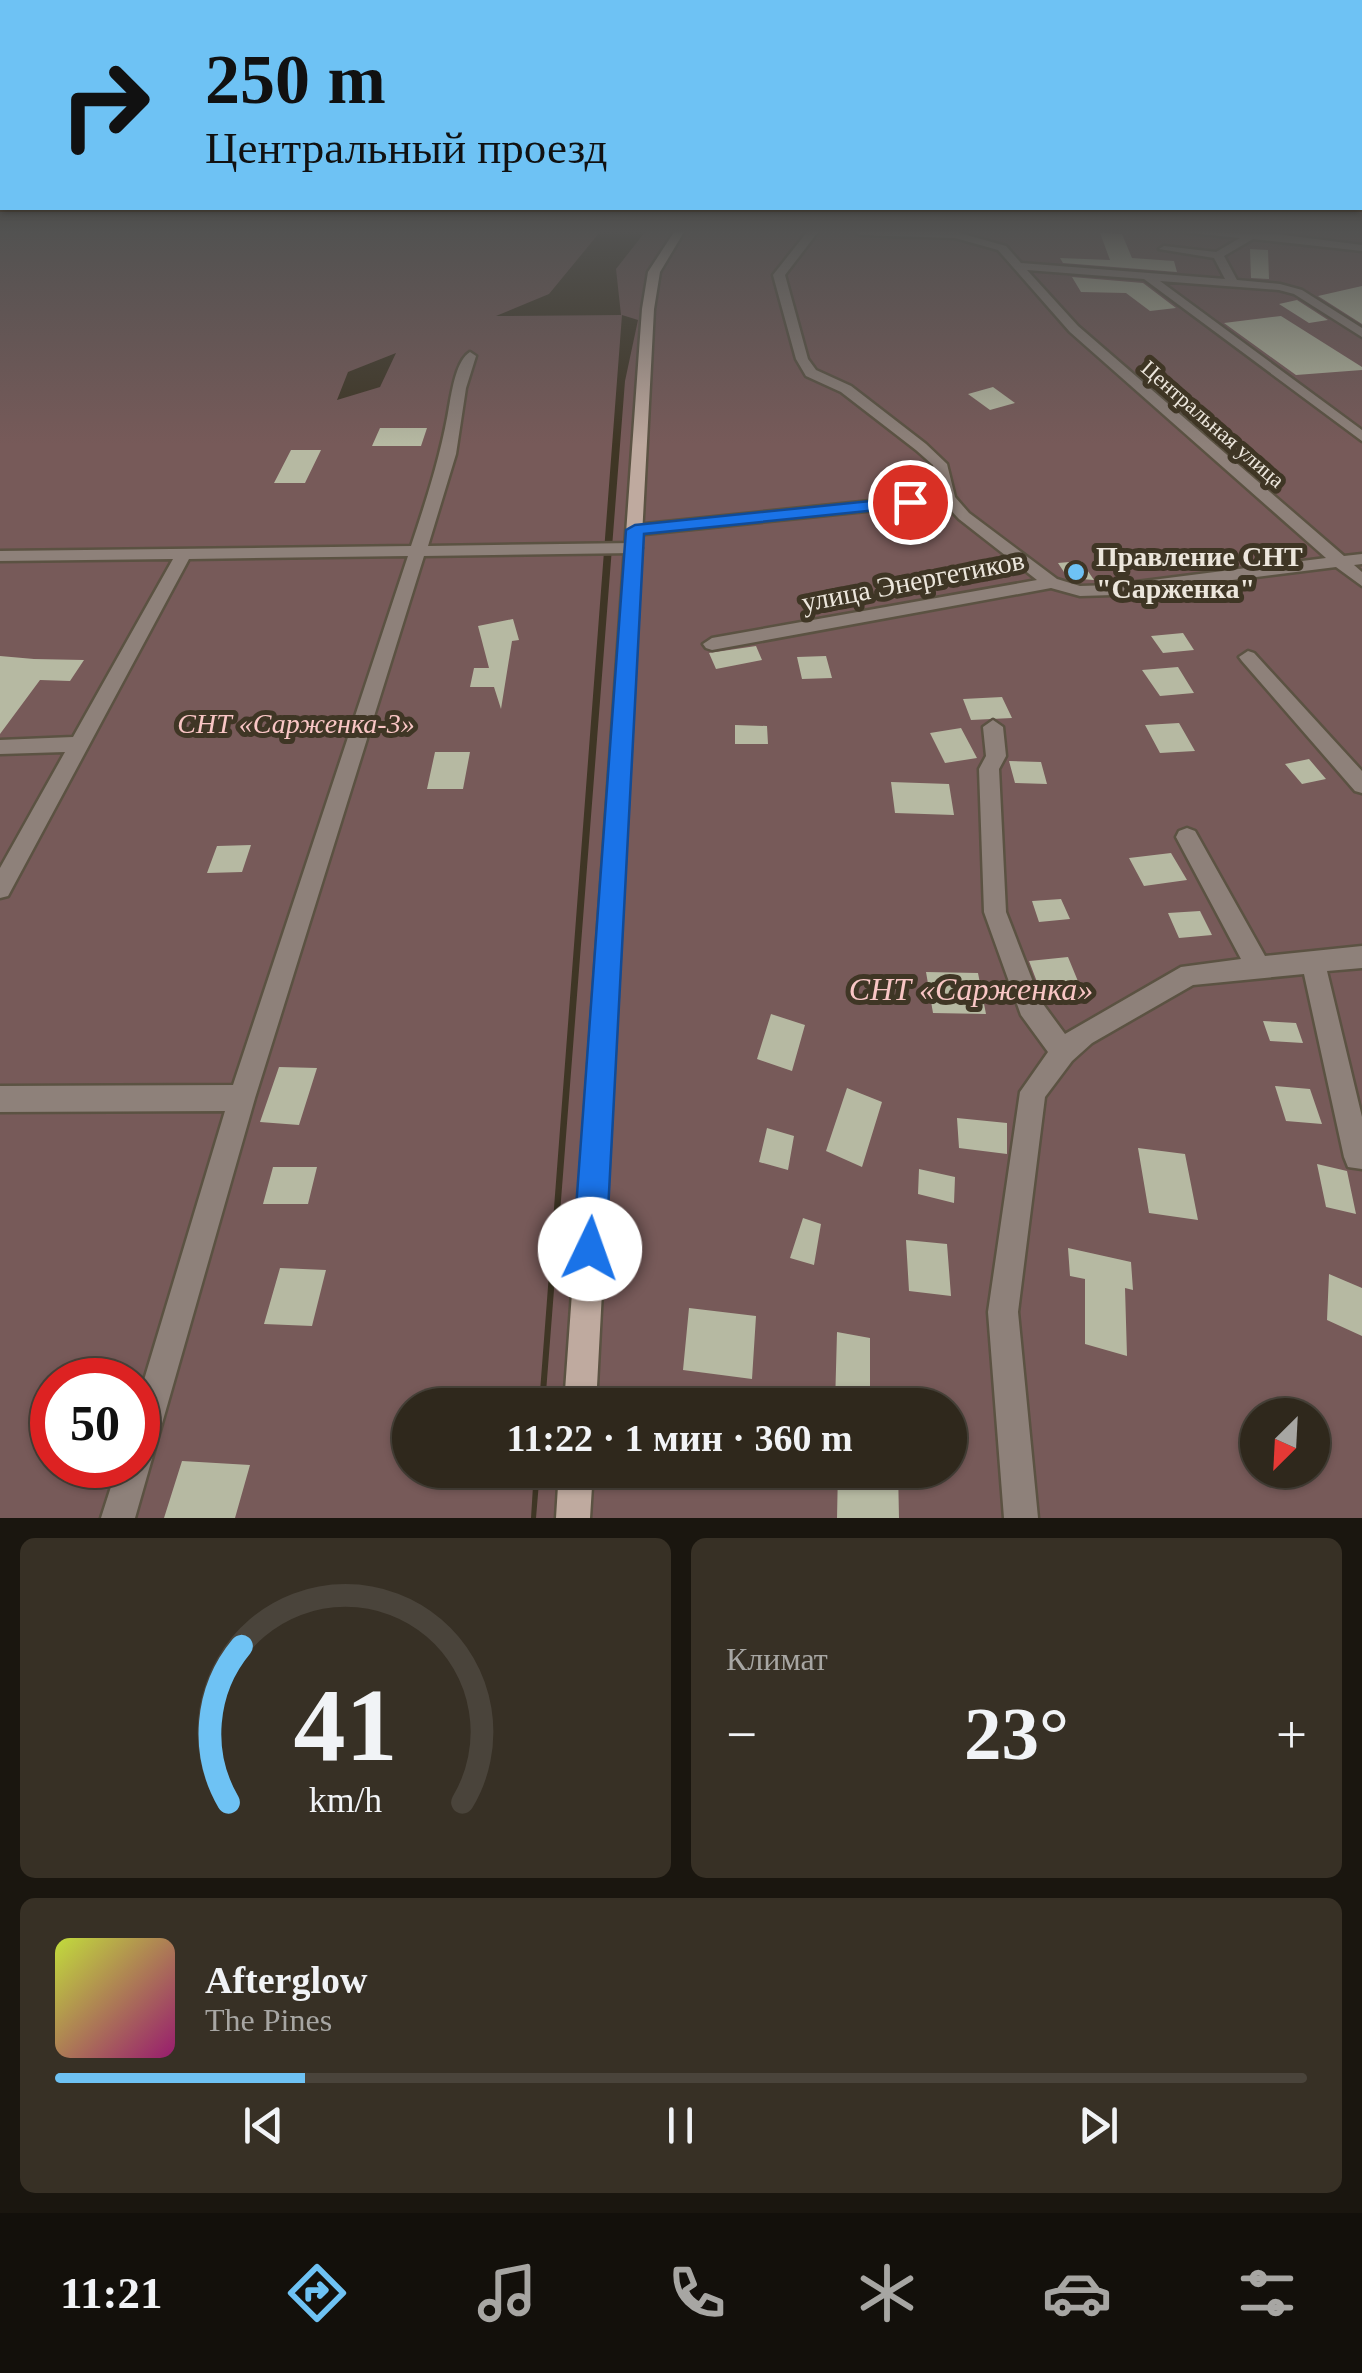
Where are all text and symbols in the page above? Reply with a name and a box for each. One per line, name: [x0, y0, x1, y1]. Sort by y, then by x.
icon: right: [40, 40, 170, 170]
text: 250 m: [205, 41, 386, 118]
text: Центральный проезд: [205, 123, 607, 173]
street label: Центральная улица: [1137, 355, 1290, 493]
pin: [868, 460, 953, 545]
icon: arrive: [883, 475, 938, 530]
place label: Правление СНТ "Сарженка": [1096, 541, 1303, 604]
street label: улица Энергетиков: [799, 544, 1027, 618]
marker: Правление СНТ "Сарженка": [1065, 561, 1087, 583]
park label: СНТ «Сарженка-3»: [177, 708, 415, 739]
park label: СНТ «Сарженка»: [849, 971, 1093, 1007]
position arrow: [538, 1197, 642, 1301]
speed limit sign: 50: [30, 1358, 160, 1488]
north arrow: [1240, 1398, 1330, 1488]
map controls: [1240, 1398, 1330, 1488]
text: 11:22 · 1 мин · 360 m: [506, 1417, 853, 1459]
text: Климат: [726, 1641, 828, 1677]
text: 41: [294, 1667, 398, 1782]
text: 23°: [964, 1692, 1069, 1775]
text: −: [726, 1704, 757, 1765]
text: +: [1276, 1704, 1307, 1765]
text: km/h: [309, 1780, 382, 1820]
text: Afterglow: [205, 1959, 367, 2001]
text: The Pines: [205, 2002, 332, 2038]
icon: previous: [236, 2098, 291, 2153]
icon: pause: [653, 2098, 708, 2153]
icon: next: [1071, 2098, 1126, 2153]
icon: directions: [282, 2258, 352, 2328]
icon: music: [472, 2258, 542, 2328]
icon: phone: [662, 2258, 732, 2328]
icon: climate: [852, 2258, 922, 2328]
icon: car: [1042, 2258, 1112, 2328]
icon: filters: [1232, 2258, 1302, 2328]
text: 11:21: [60, 2268, 162, 2318]

